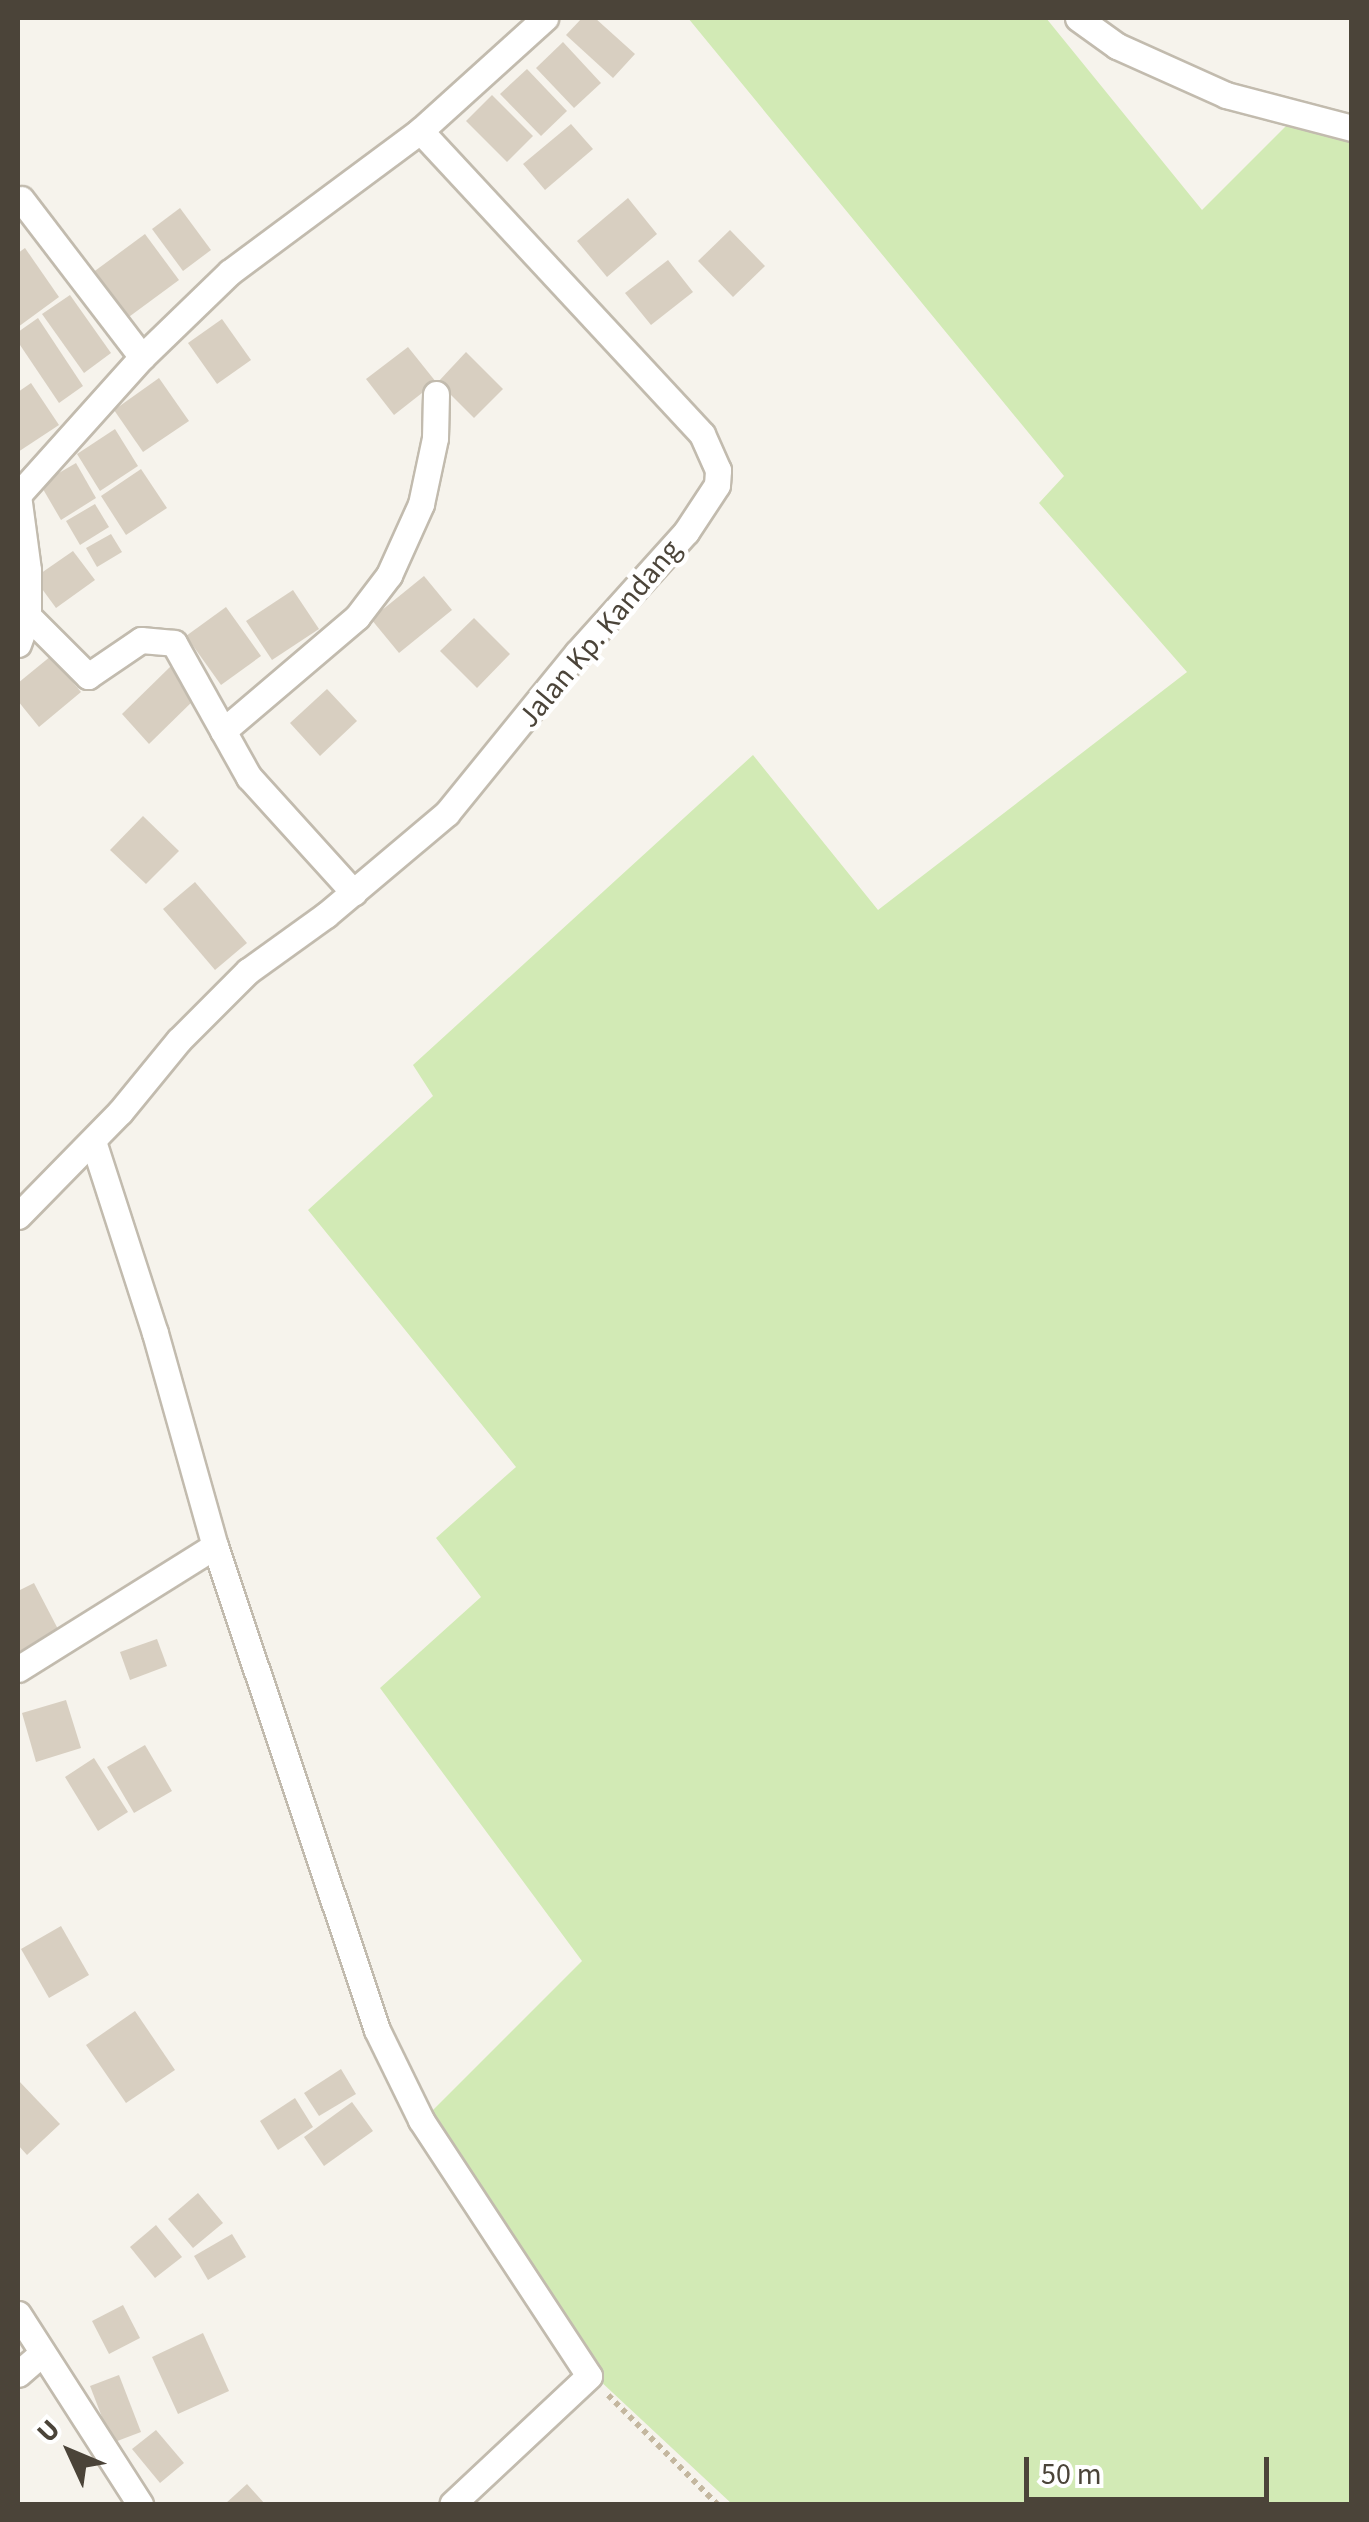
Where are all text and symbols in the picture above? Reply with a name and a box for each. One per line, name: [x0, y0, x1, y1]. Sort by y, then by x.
street label: Jalan Kp. Kandang: [511, 533, 689, 735]
north arrow: [20, 2402, 120, 2502]
text: U: [28, 2411, 69, 2452]
scale bar: [1029, 2437, 1274, 2499]
text: 50 m: [1041, 2453, 1102, 2496]

